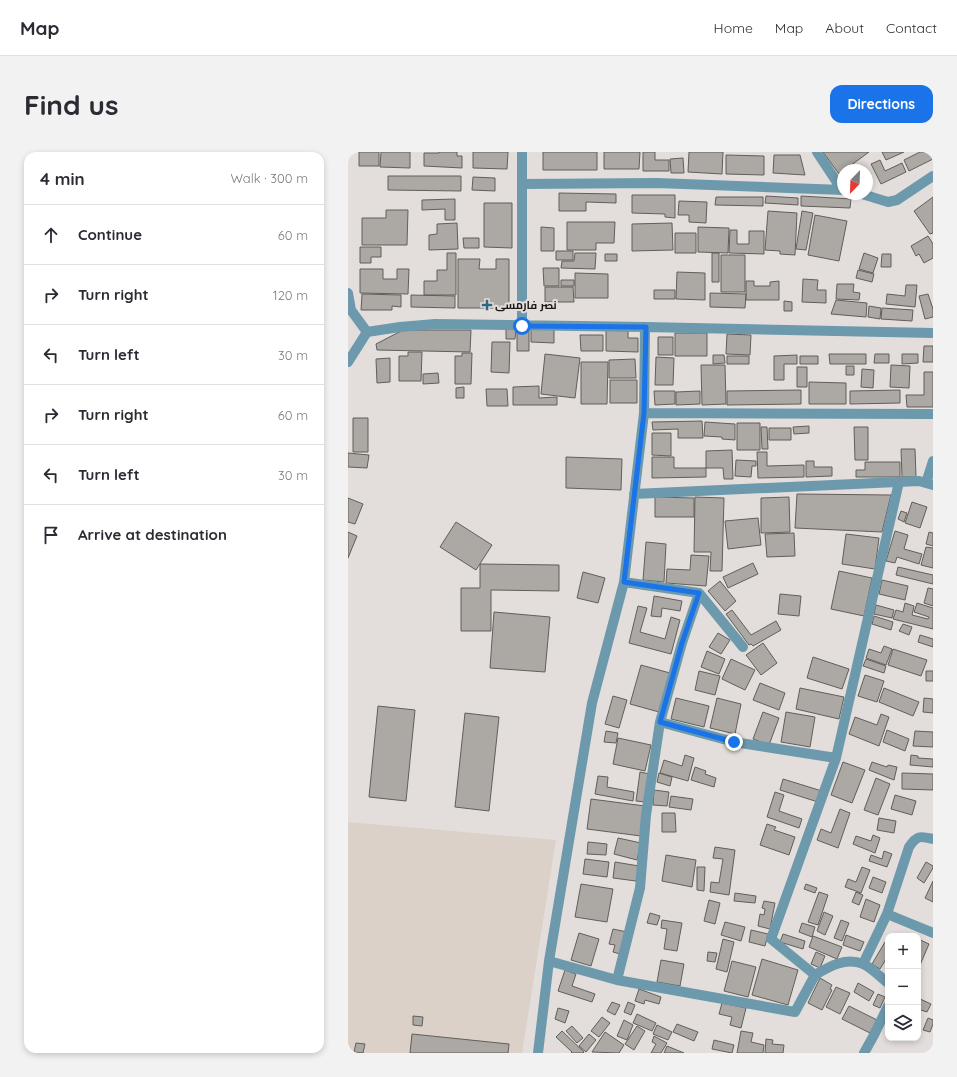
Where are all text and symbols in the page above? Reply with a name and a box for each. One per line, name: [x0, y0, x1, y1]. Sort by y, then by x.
text: Map: [20, 16, 59, 40]
text: Home: [714, 19, 753, 37]
text: Map: [775, 19, 803, 37]
text: About: [825, 19, 864, 37]
text: Contact: [886, 19, 937, 37]
button: Directions: [830, 85, 933, 123]
text: Find us: [24, 87, 118, 122]
north arrow: [837, 164, 873, 200]
text: 4 min: [40, 168, 85, 189]
text: Walk · 300 m: [230, 170, 308, 186]
icon: ahead: [40, 224, 62, 246]
text: Continue: [78, 225, 142, 244]
text: 60 m: [278, 227, 308, 243]
icon: right: [40, 284, 62, 306]
text: Turn right: [78, 285, 149, 304]
text: 120 m: [273, 287, 308, 303]
place label: نصر فارمسی: [495, 298, 557, 312]
marker: نصر فارمسی: [482, 300, 492, 310]
route start: [513, 317, 531, 335]
icon: left: [40, 344, 62, 366]
text: Turn left: [78, 345, 140, 364]
text: 30 m: [278, 347, 308, 363]
icon: right: [40, 404, 62, 426]
text: Turn right: [78, 405, 149, 424]
text: 60 m: [278, 407, 308, 423]
icon: left: [40, 464, 62, 486]
text: Turn left: [78, 465, 140, 484]
text: 30 m: [278, 467, 308, 483]
icon: arrive: [40, 524, 62, 546]
text: Arrive at destination: [78, 525, 227, 544]
route end: [725, 733, 743, 751]
map controls: [885, 933, 921, 1041]
button: +: [885, 933, 921, 969]
button: −: [885, 969, 921, 1005]
button: layers: [885, 1005, 921, 1041]

